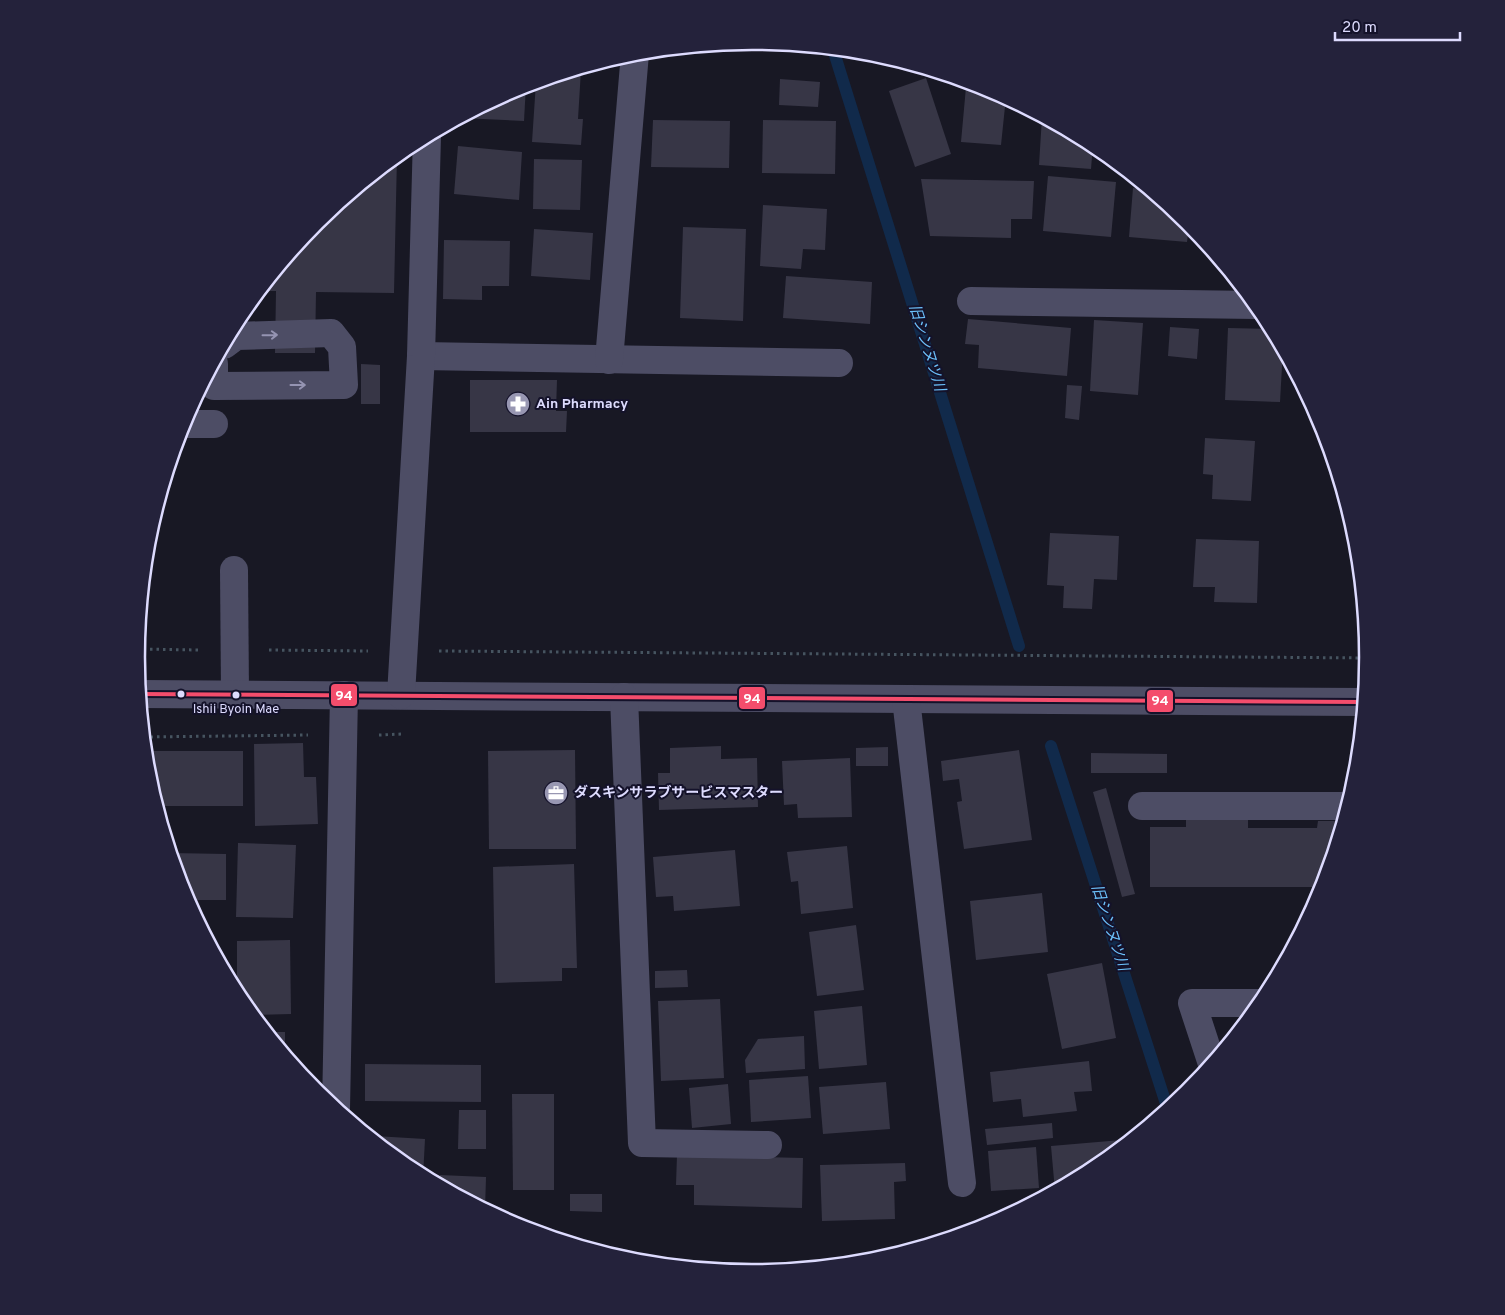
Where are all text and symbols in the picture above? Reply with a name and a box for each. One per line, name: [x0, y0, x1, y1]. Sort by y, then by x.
scale bar: [1335, 10, 1460, 42]
text: 20 m: [1342, 19, 1377, 38]
water label: 旧シンヌツ川: [904, 302, 949, 396]
one-way arrow: [261, 330, 277, 340]
one-way arrow: [290, 380, 306, 390]
pharmacy icon: Ain Pharmacy: [505, 391, 531, 417]
place label: Ain Pharmacy: [536, 396, 628, 413]
line badge: 94: [330, 683, 358, 707]
line badge: 94: [738, 686, 766, 710]
text: 94: [335, 688, 353, 705]
unlabelled marker: [176, 689, 186, 699]
line badge: 94: [1146, 689, 1174, 713]
marker: Ishii Byoin Mae: [231, 690, 241, 700]
text: 94: [743, 691, 761, 708]
text: 94: [1151, 693, 1169, 710]
place label: Ishii Byoin Mae: [193, 702, 279, 718]
office icon: ダスキンサラブサービスマスター: [543, 780, 569, 806]
place label: ダスキンサラブサービスマスター: [574, 784, 783, 802]
water label: 旧シンヌツ川: [1086, 882, 1133, 976]

